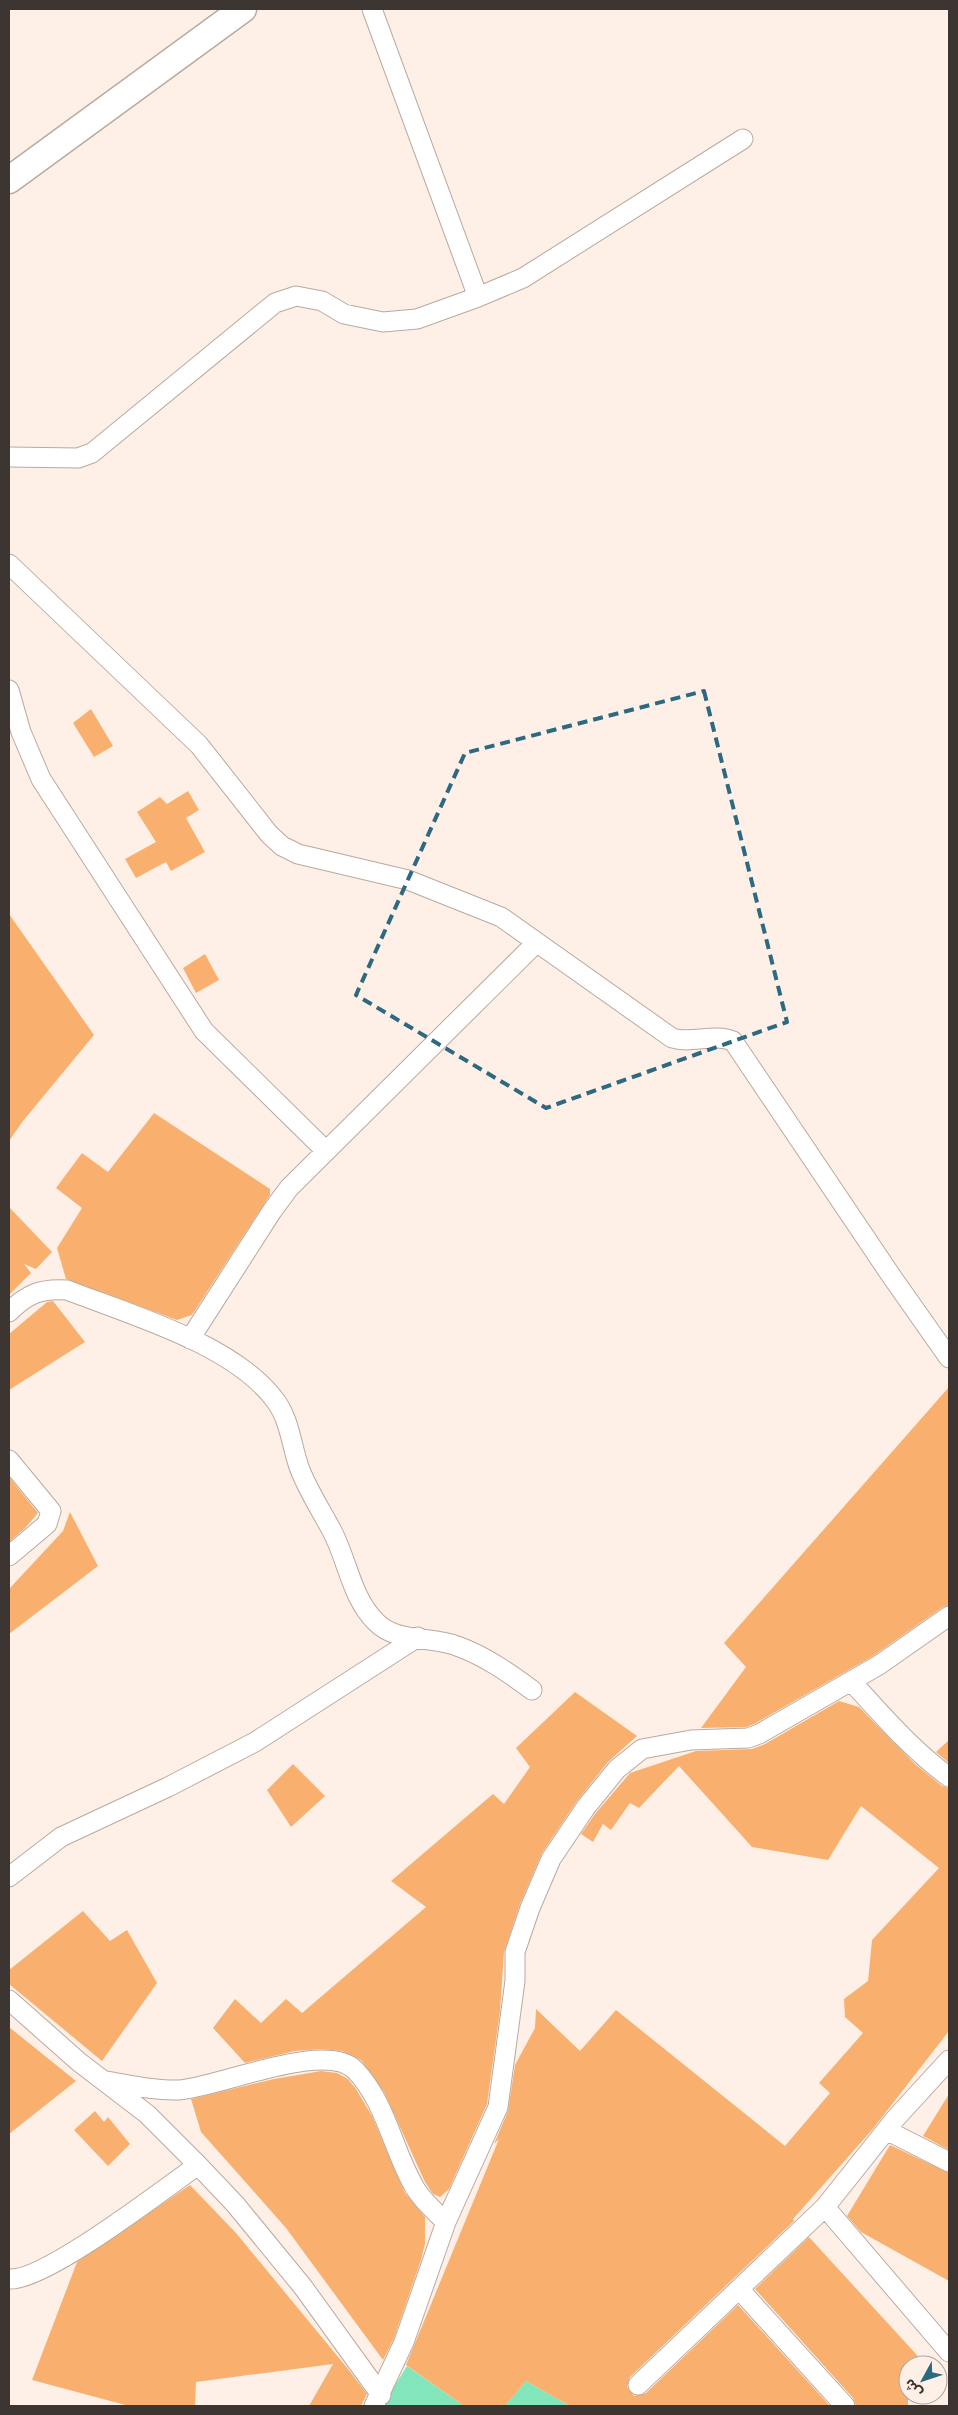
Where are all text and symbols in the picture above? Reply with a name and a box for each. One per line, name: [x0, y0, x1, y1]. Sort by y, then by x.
north arrow: [898, 2355, 948, 2405]
text: ش: [899, 2375, 926, 2402]

